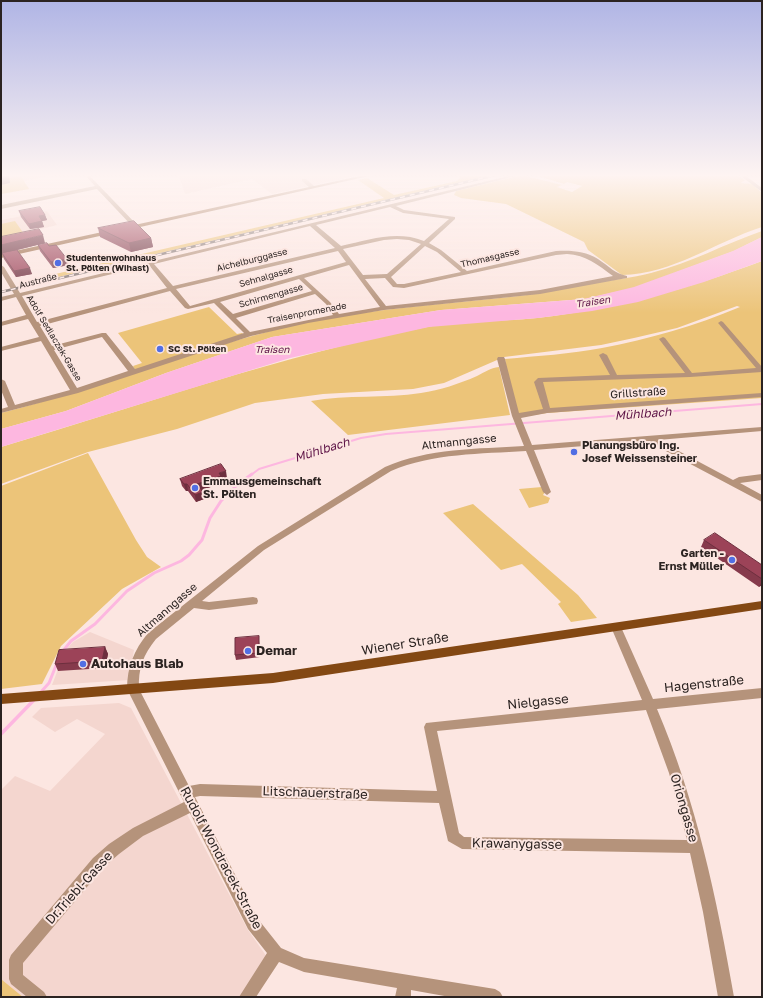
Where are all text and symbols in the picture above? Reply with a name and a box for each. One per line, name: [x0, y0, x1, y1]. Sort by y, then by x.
street label: Aichelburggasse: [216, 246, 288, 274]
street label: Thomasgasse: [460, 246, 520, 270]
place label: Studentenwohnhaus St. Pölten (Wihast): [66, 253, 156, 274]
marker: Studentenwohnhaus St. Pölten (Wihast): [53, 258, 63, 268]
street label: Sehnalgasse: [238, 264, 294, 290]
street label: Austraße: [18, 271, 58, 291]
street label: Schirmengasse: [238, 282, 304, 310]
street label: Adolf Sedlaczek-Gasse: [24, 293, 84, 383]
water label: Traisen: [575, 293, 611, 311]
street label: Traisenpromenade: [267, 300, 347, 326]
marker: SC St. Pölten: [155, 344, 165, 354]
place label: SC St. Pölten: [168, 344, 226, 354]
water label: Traisen: [255, 344, 289, 356]
street label: Grillstraße: [610, 384, 666, 402]
water label: Mühlbach: [614, 405, 672, 423]
street label: Altmanngasse: [421, 431, 497, 453]
water label: Mühlbach: [293, 435, 351, 465]
place label: Planungsbüro Ing. Josef Weissensteiner: [582, 439, 697, 465]
marker: Planungsbüro Ing. Josef Weissensteiner: [569, 447, 579, 457]
place label: Emmausgemeinschaft St. Pölten: [203, 475, 321, 501]
marker: Emmausgemeinschaft St. Pölten: [190, 483, 200, 493]
place label: Garten - Ernst Müller: [659, 547, 724, 573]
marker: Garten - Ernst Müller: [727, 555, 737, 565]
street label: Altmanngasse: [134, 580, 200, 640]
street label: Wiener Straße: [360, 629, 450, 659]
place label: Demar: [256, 643, 297, 659]
marker: Demar: [243, 646, 253, 656]
place label: Autohaus Blab: [91, 656, 183, 672]
marker: Autohaus Blab: [78, 659, 88, 669]
street label: Hagenstraße: [663, 672, 745, 696]
street label: Nielgasse: [507, 691, 569, 713]
street label: Oriongasse: [667, 772, 701, 844]
street label: Litschauerstraße: [262, 783, 368, 803]
street label: Rudolf Wondracek-Straße: [177, 784, 265, 932]
street label: Krawanygasse: [472, 835, 562, 853]
street label: Dr.Triebl-Gasse: [42, 848, 116, 928]

